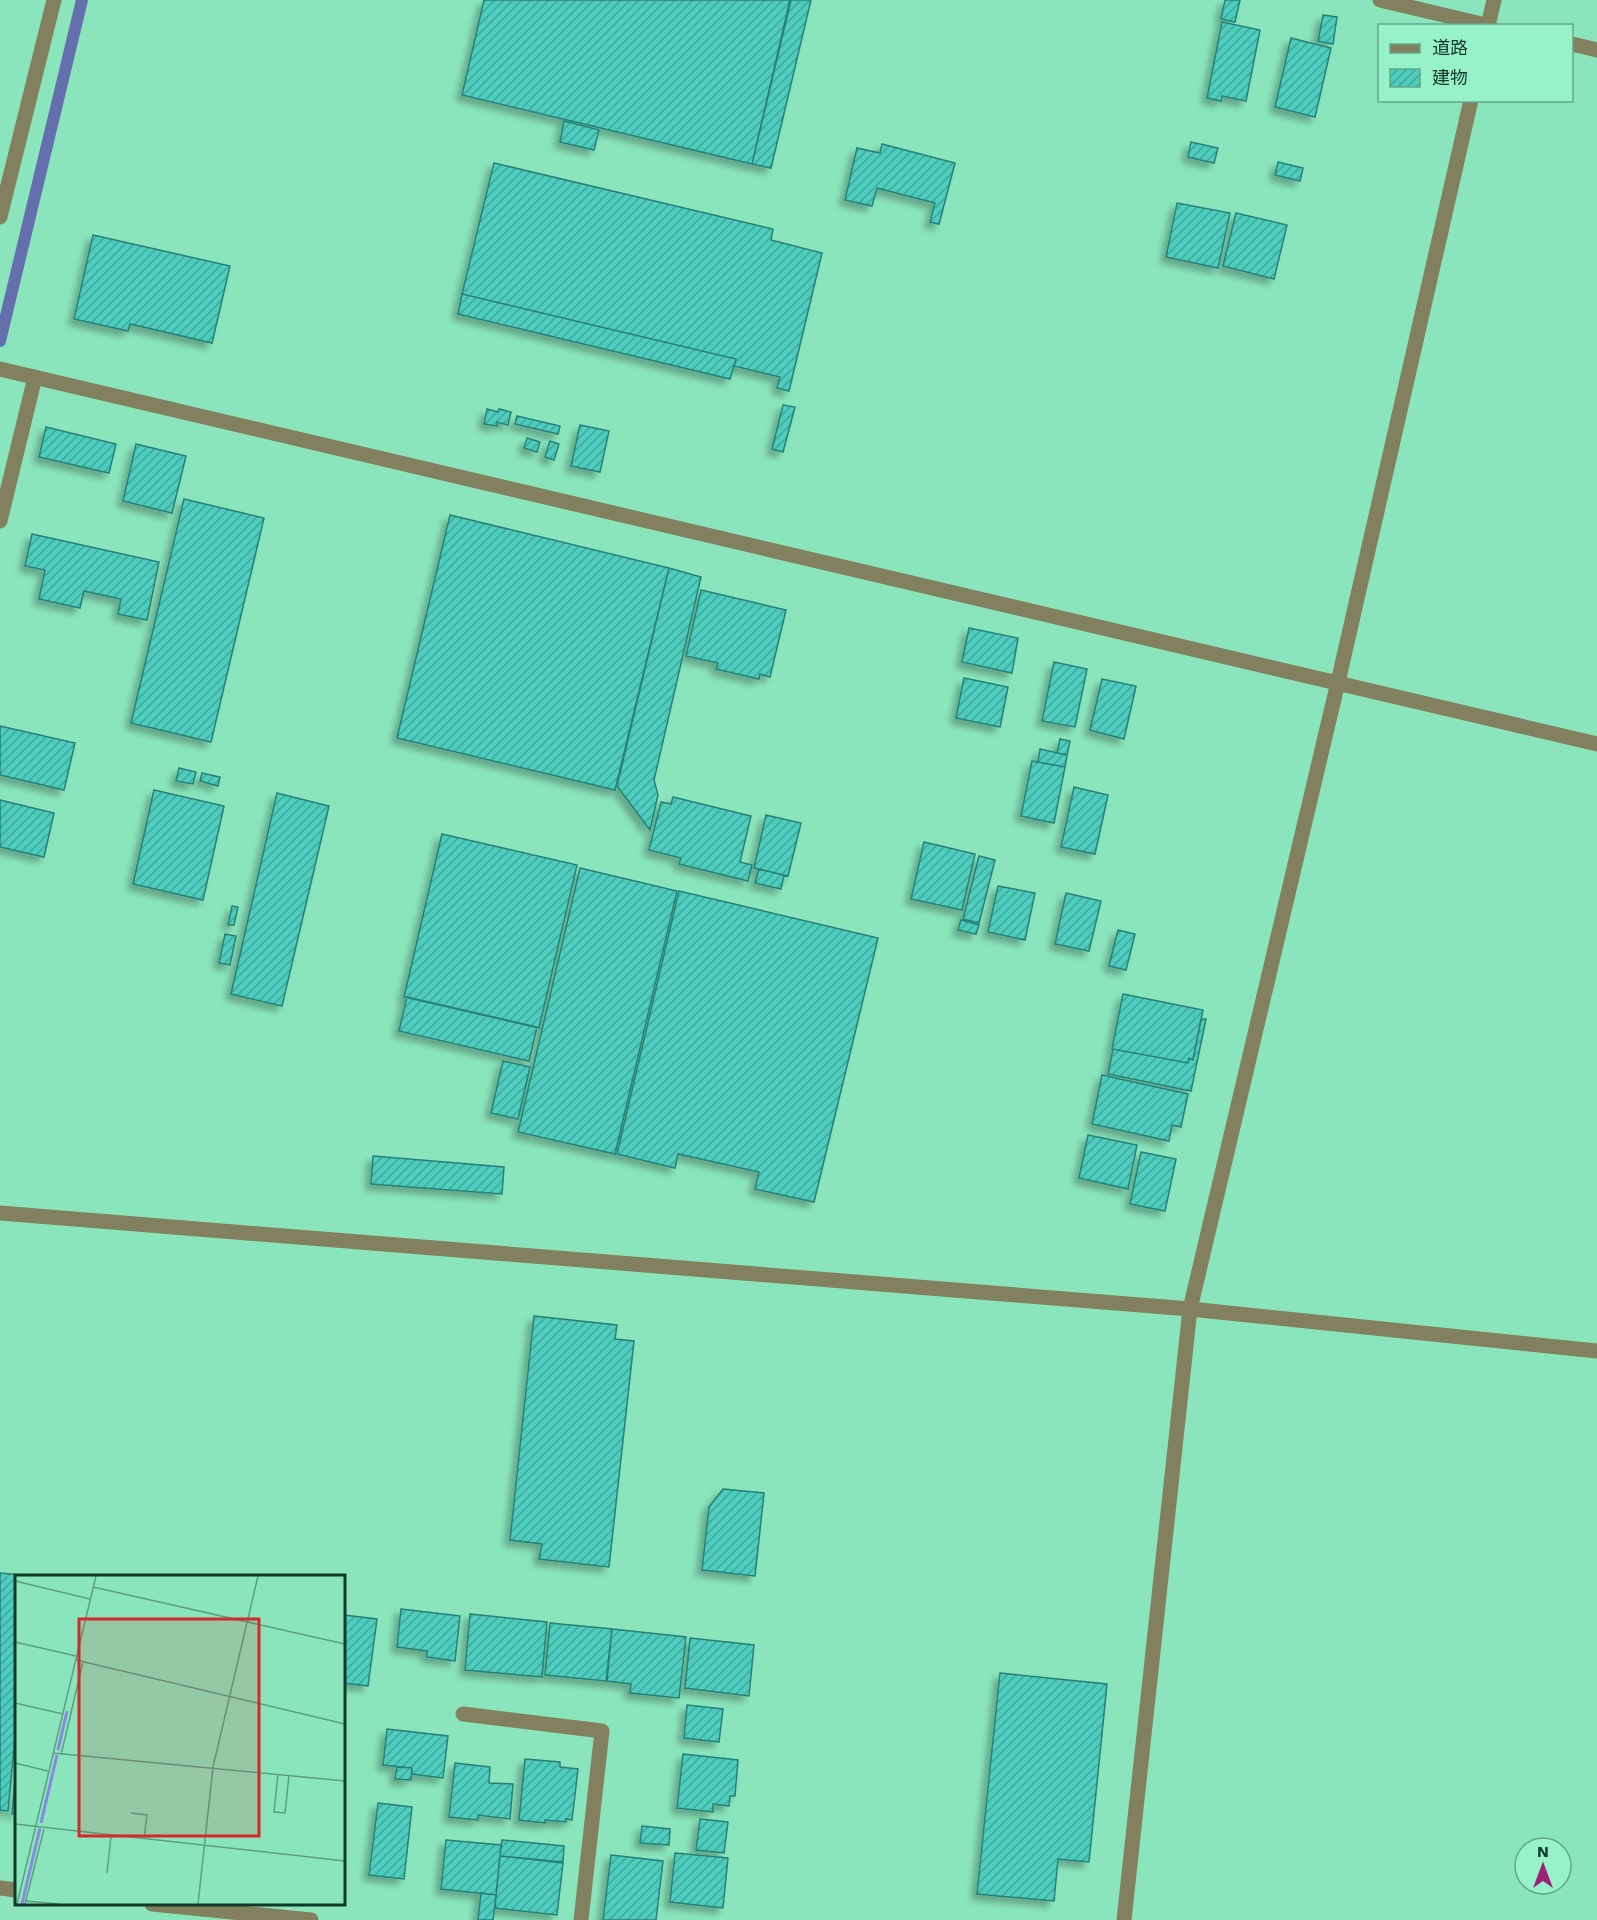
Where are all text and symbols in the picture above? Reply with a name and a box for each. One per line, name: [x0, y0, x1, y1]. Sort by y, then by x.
legend: [1378, 24, 1573, 102]
text: 道路: [1432, 37, 1468, 58]
text: 建物: [1432, 67, 1468, 88]
inset map: [15, 1575, 345, 1905]
north arrow: [1513, 1836, 1573, 1896]
text: N: [1537, 1842, 1549, 1861]

